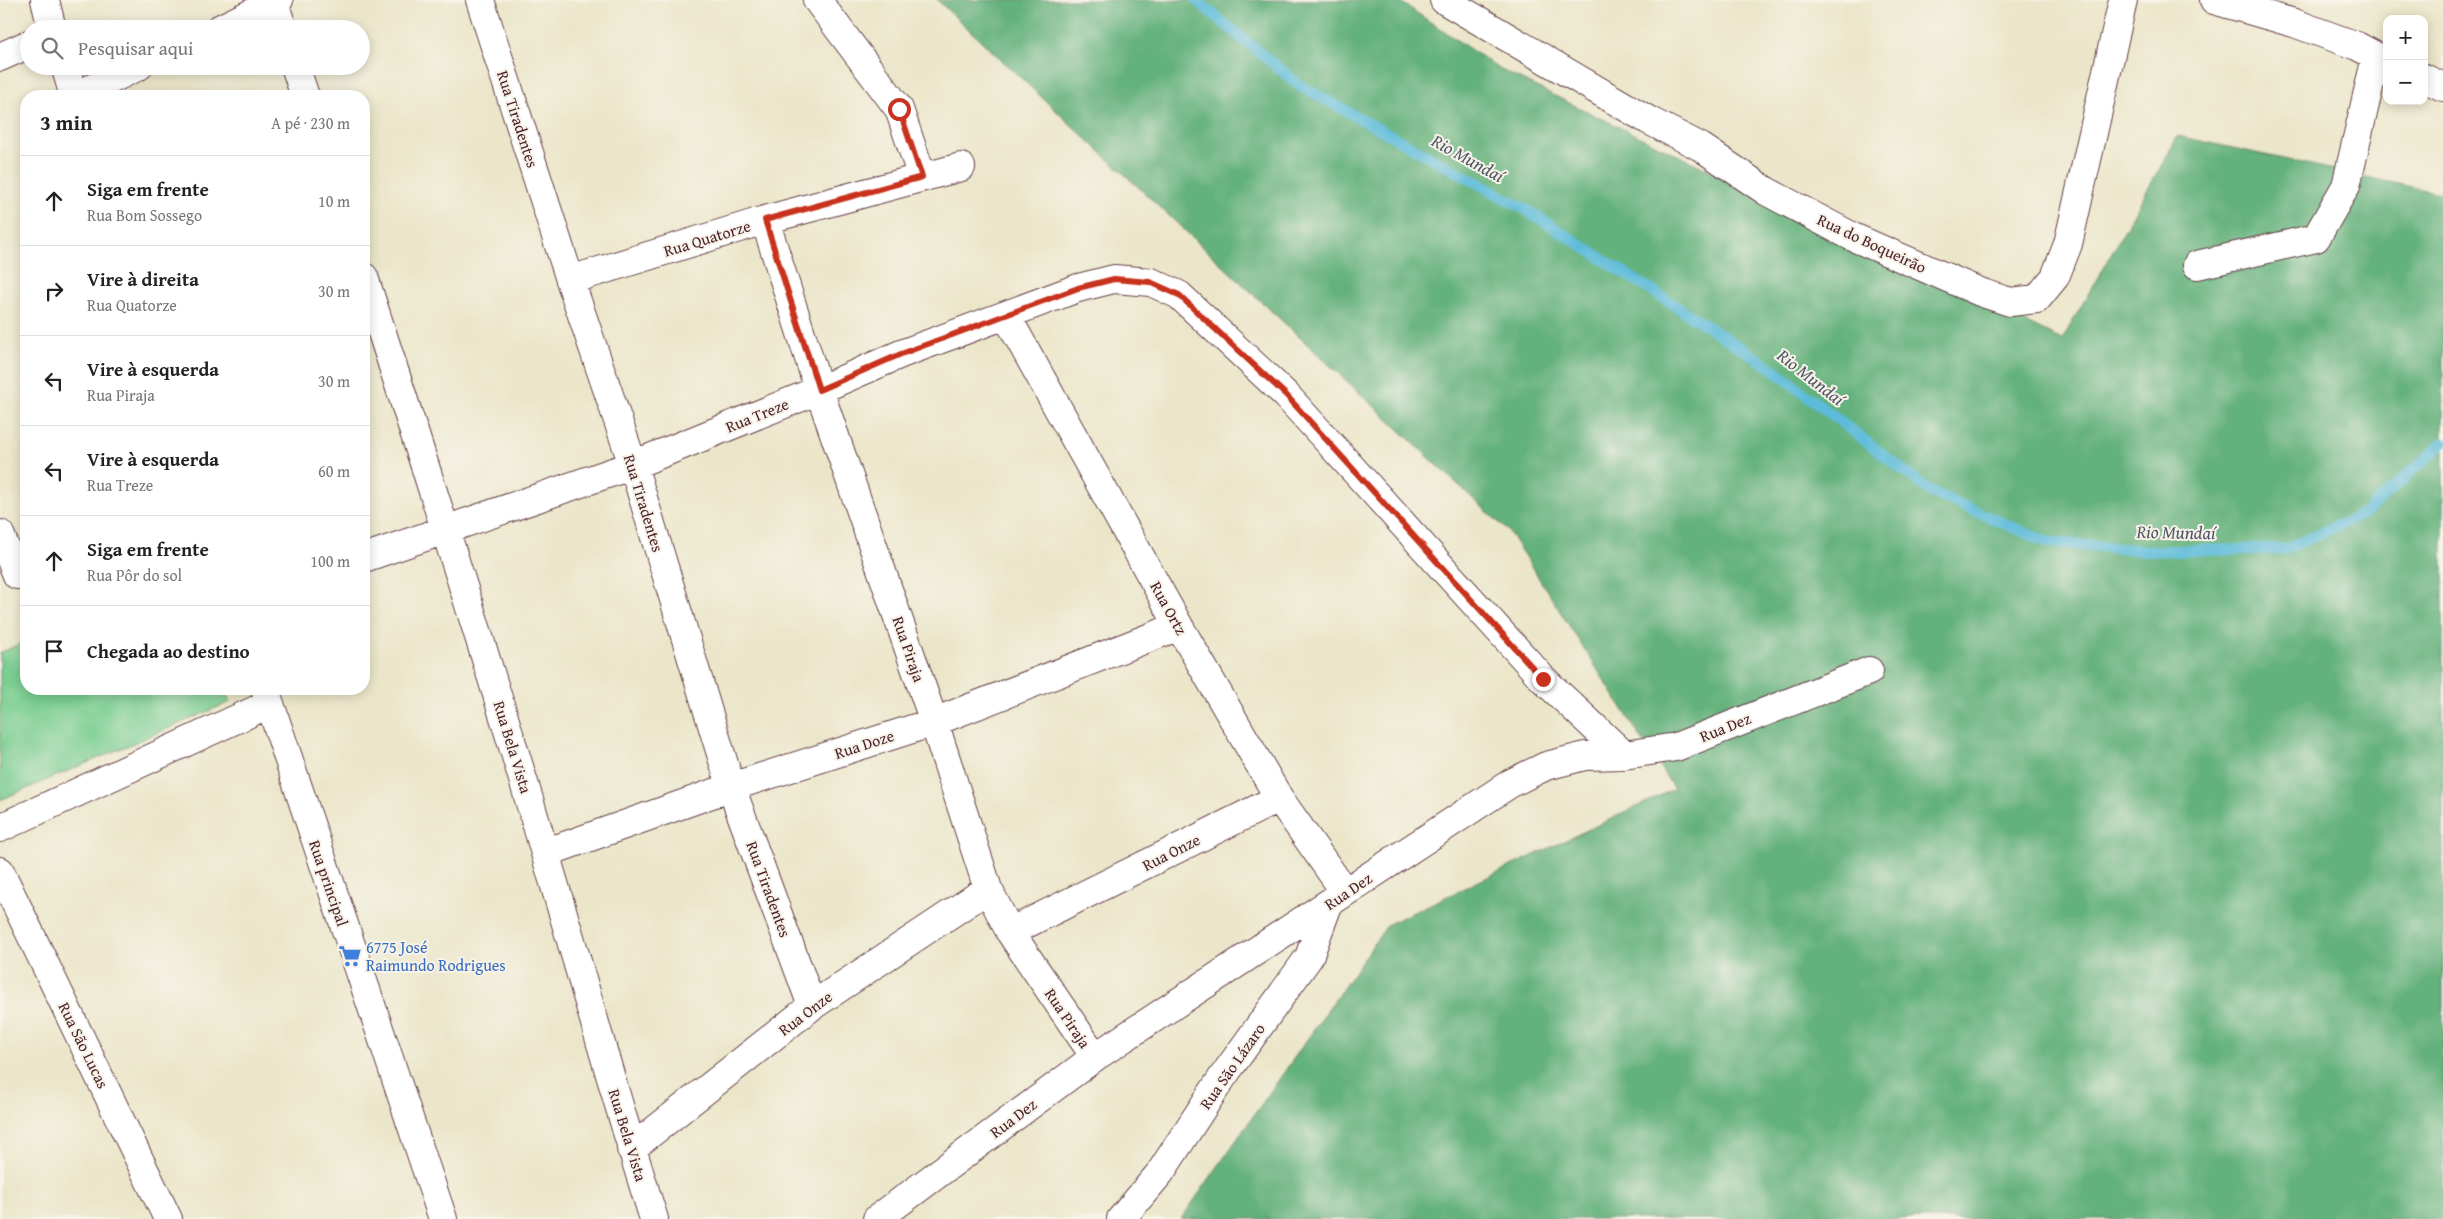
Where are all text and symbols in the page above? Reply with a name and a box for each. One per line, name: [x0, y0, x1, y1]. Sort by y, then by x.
map controls: [2383, 15, 2428, 105]
button: +: [2383, 15, 2428, 60]
search box: [20, 20, 370, 75]
icon: search: [38, 34, 66, 62]
text: Pesquisar aqui: [78, 34, 193, 62]
button: −: [2383, 60, 2428, 105]
street label: Rua Tiradentes: [491, 67, 545, 171]
route start: [888, 98, 911, 121]
text: 3 min: [40, 107, 92, 138]
text: A pé · 230 m: [271, 111, 350, 135]
water label: Rio Mundaí: [1426, 127, 1511, 190]
text: Siga em frente: [87, 175, 209, 203]
icon: ahead: [40, 187, 68, 215]
text: 10 m: [318, 189, 350, 213]
text: Rua Bom Sossego: [87, 203, 202, 227]
street label: Rua do Boqueirão: [1814, 207, 1930, 279]
street label: Rua Quatorze: [661, 213, 753, 263]
text: Vire à direita: [87, 265, 199, 293]
icon: right: [40, 277, 68, 305]
text: 30 m: [318, 279, 350, 303]
text: Rua Quatorze: [87, 293, 177, 317]
water label: Rio Mundaí: [1771, 341, 1852, 413]
text: Vire à esquerda: [87, 355, 219, 383]
icon: left: [40, 367, 68, 395]
text: 30 m: [318, 369, 350, 393]
text: Rua Piraja: [87, 383, 155, 407]
street label: Rua Treze: [722, 391, 792, 439]
text: Vire à esquerda: [87, 445, 219, 473]
street label: Rua Tiradentes: [618, 451, 670, 555]
icon: left: [40, 457, 68, 485]
text: 60 m: [318, 459, 350, 483]
text: Rua Treze: [87, 473, 153, 497]
water label: Rio Mundaí: [2135, 518, 2218, 546]
text: Siga em frente: [87, 535, 209, 563]
icon: ahead: [40, 547, 68, 575]
text: 100 m: [310, 549, 350, 573]
text: Rua Pôr do sol: [87, 563, 182, 587]
street label: Rua Ortz: [1144, 577, 1194, 639]
street label: Rua Piraja: [887, 613, 932, 685]
icon: arrive: [40, 637, 68, 665]
text: Chegada ao destino: [87, 637, 250, 665]
route end: [1532, 668, 1555, 691]
street label: Rua Bela Vista: [488, 698, 539, 797]
street label: Rua Dez: [1696, 706, 1754, 748]
street label: Rua Doze: [831, 723, 897, 765]
street label: Rua Onze: [1138, 827, 1204, 877]
street label: Rua principal: [303, 837, 355, 930]
street label: Rua Tiradentes: [740, 837, 798, 941]
street label: Rua Dez: [1319, 866, 1377, 916]
place label: 6775 José Raimundo Rodrigues: [366, 935, 506, 977]
supermarket icon: 6775 José Raimundo Rodrigues: [337, 943, 363, 969]
street label: Rua Piraja: [1039, 983, 1097, 1053]
street label: Rua Onze: [773, 985, 837, 1041]
street label: Rua São Lucas: [53, 998, 115, 1092]
street label: Rua São Lázaro: [1193, 1018, 1271, 1114]
street label: Rua Bela Vista: [603, 1086, 654, 1185]
street label: Rua Dez: [985, 1092, 1041, 1144]

